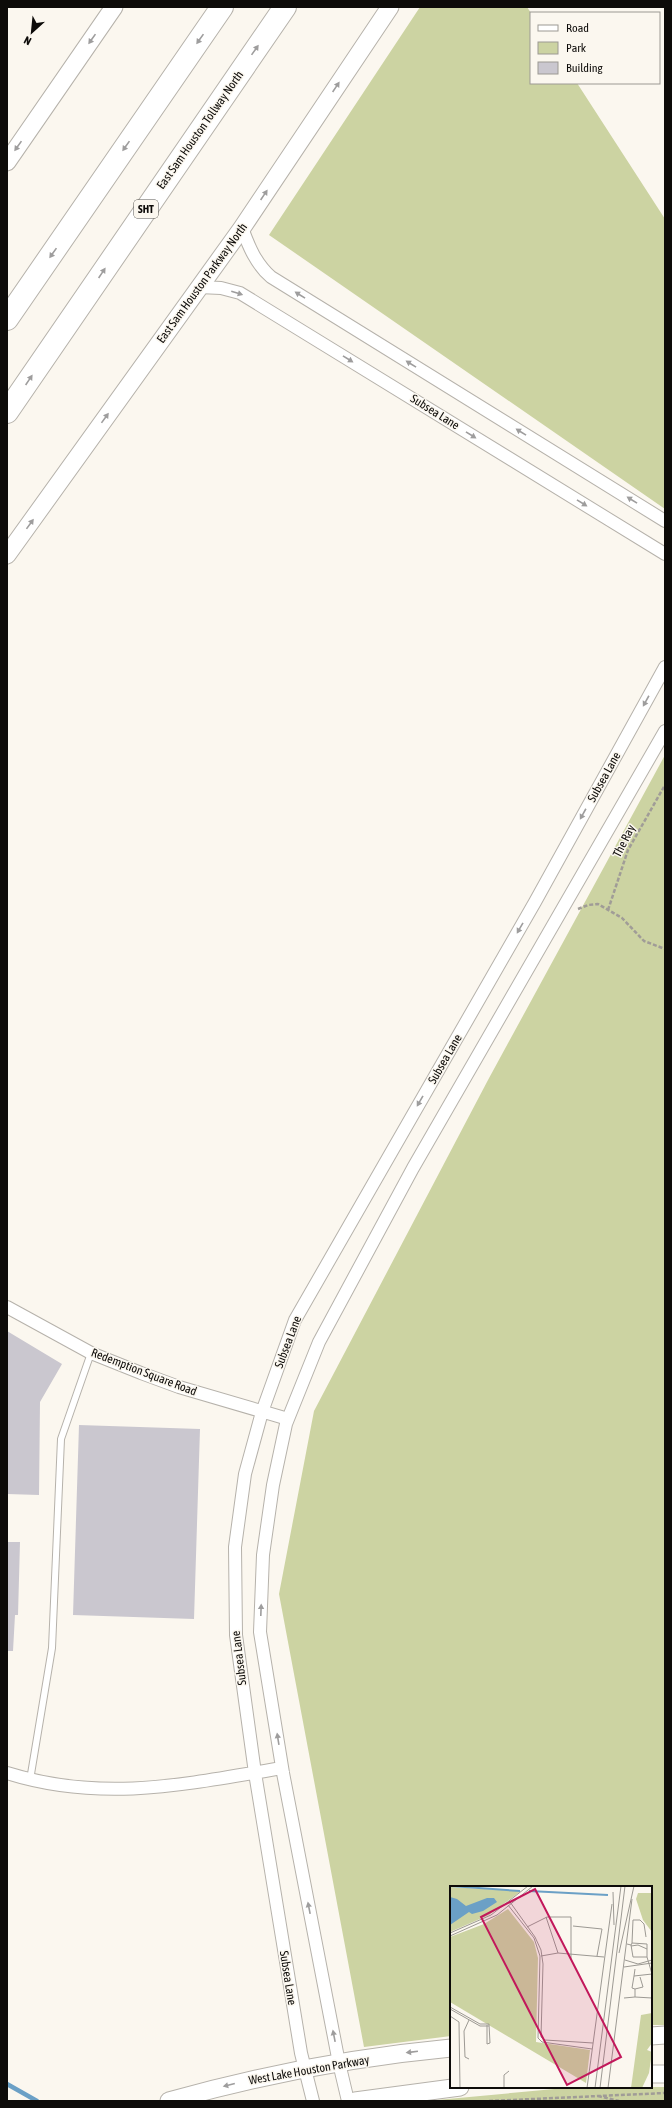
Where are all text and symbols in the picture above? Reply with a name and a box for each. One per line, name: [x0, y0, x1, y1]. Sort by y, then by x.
north arrow: [12, 12, 52, 52]
legend: [530, 12, 660, 84]
text: Road: [566, 21, 589, 35]
text: N: [22, 34, 33, 48]
one-way arrow: [88, 34, 96, 44]
one-way arrow: [196, 34, 204, 44]
text: Park: [566, 41, 587, 55]
one-way arrow: [251, 45, 259, 56]
text: Building: [566, 61, 604, 75]
street label: East Sam Houston Tollway North: [154, 68, 246, 192]
one-way arrow: [332, 82, 340, 92]
one-way arrow: [14, 141, 22, 151]
one-way arrow: [122, 141, 130, 151]
one-way arrow: [260, 190, 268, 200]
road number: SHT: [134, 200, 158, 218]
street label: East Sam Houston Parkway North: [154, 220, 250, 346]
one-way arrow: [49, 248, 57, 258]
one-way arrow: [98, 268, 106, 278]
one-way arrow: [231, 290, 243, 296]
one-way arrow: [294, 292, 306, 299]
one-way arrow: [343, 355, 353, 363]
one-way arrow: [405, 360, 417, 367]
one-way arrow: [25, 375, 33, 385]
street label: Subsea Lane: [408, 392, 462, 432]
one-way arrow: [101, 412, 109, 423]
one-way arrow: [516, 428, 526, 436]
one-way arrow: [465, 431, 477, 438]
one-way arrow: [626, 497, 638, 504]
one-way arrow: [577, 499, 587, 507]
one-way arrow: [26, 518, 34, 529]
one-way arrow: [643, 695, 649, 707]
street label: Subsea Lane: [585, 750, 623, 804]
one-way arrow: [580, 808, 586, 820]
street label: The Ray: [610, 822, 638, 860]
one-way arrow: [516, 922, 523, 934]
street label: Subsea Lane: [425, 1032, 465, 1086]
one-way arrow: [417, 1095, 424, 1107]
street label: Subsea Lane: [272, 1314, 304, 1370]
street label: Redemption Square Road: [89, 1345, 199, 1399]
one-way arrow: [258, 1603, 264, 1616]
street label: Subsea Lane: [229, 1630, 249, 1686]
one-way arrow: [275, 1733, 281, 1745]
inset map: [450, 1886, 652, 2088]
one-way arrow: [306, 1902, 312, 1914]
street label: Subsea Lane: [277, 1950, 299, 2006]
one-way arrow: [331, 2029, 337, 2042]
one-way arrow: [406, 2049, 418, 2055]
street label: West Lake Houston Parkway: [248, 2052, 370, 2088]
one-way arrow: [223, 2082, 235, 2088]

